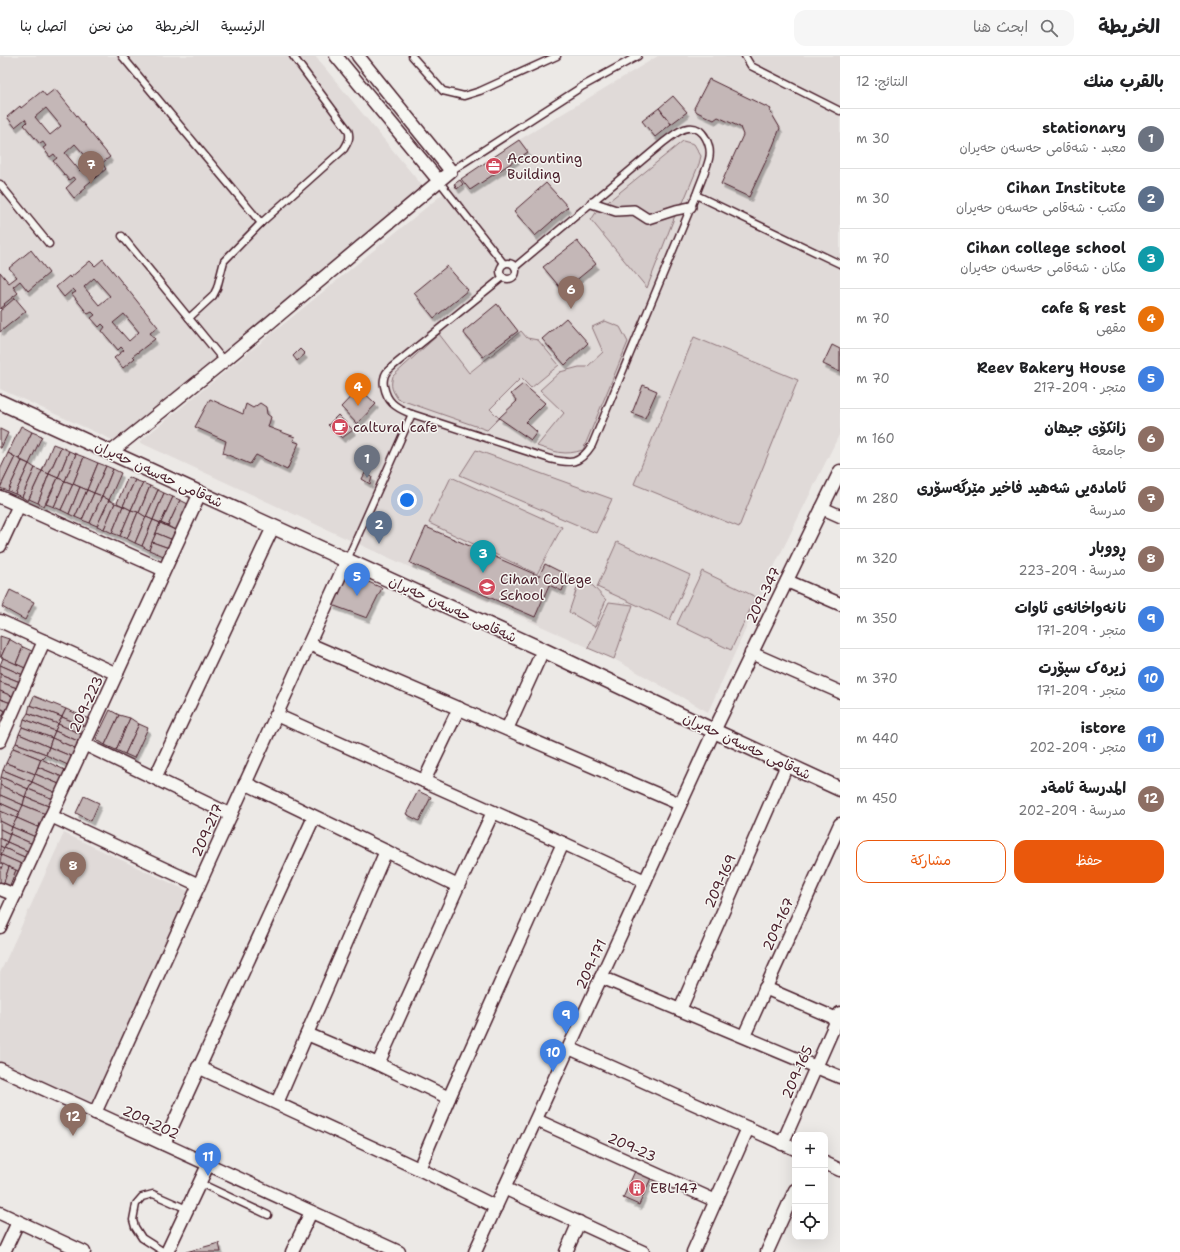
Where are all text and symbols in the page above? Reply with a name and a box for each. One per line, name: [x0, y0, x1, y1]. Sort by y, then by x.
search box: [794, 10, 1074, 46]
text: الخريطة: [1098, 14, 1160, 39]
text: اتصل بنا: [20, 17, 67, 35]
text: من نحن: [89, 17, 133, 35]
text: الخريطة: [155, 17, 199, 35]
text: الرئيسية: [221, 17, 265, 35]
text: ابحث هنا: [973, 17, 1028, 37]
icon: search: [1038, 17, 1060, 39]
text: بالقرب منك: [1084, 70, 1164, 92]
text: النتائج: 12: [856, 73, 908, 90]
text: stationary: [1042, 118, 1126, 138]
text: 30 m: [856, 130, 890, 147]
text: 1: [1148, 130, 1154, 147]
text: معبد · شەقامی حەسەن حەیران: [960, 139, 1126, 156]
place label: Accounting Building: [507, 149, 582, 183]
pin: 7: [78, 151, 104, 184]
office icon: Accounting Building: [484, 156, 504, 176]
text: Cihan Institute: [1006, 178, 1126, 198]
text: 30 m: [856, 190, 890, 207]
text: 2: [1146, 190, 1156, 207]
text: مكتب · شەقامی حەسەن حەیران: [956, 199, 1126, 216]
text: Cihan college school: [966, 238, 1126, 258]
text: 70 m: [856, 250, 890, 267]
text: 3: [1146, 250, 1156, 267]
text: مكان · شەقامی حەسەن حەیران: [960, 259, 1126, 276]
pin: 6: [558, 276, 584, 309]
text: cafe & rest: [1041, 298, 1126, 318]
text: 70 m: [856, 310, 890, 327]
text: 4: [1146, 310, 1156, 327]
text: مقهى: [1096, 319, 1126, 336]
text: Reev Bakery House: [977, 358, 1126, 378]
text: 70 m: [856, 370, 890, 387]
text: 5: [1147, 370, 1155, 387]
pin: 4: [345, 373, 371, 406]
text: متجر · 209-217: [1033, 379, 1126, 396]
cafe icon: caltural cafe: [330, 417, 350, 437]
place label: caltural cafe: [353, 418, 438, 436]
text: زانکۆی جیھان: [1044, 418, 1126, 438]
text: 160 m: [856, 430, 895, 447]
text: 6: [1146, 430, 1156, 447]
street label: شەقامی حەسەن حەیران: [92, 436, 226, 512]
text: جامعة: [1092, 442, 1126, 459]
pin: 1: [354, 445, 380, 478]
text: ئامادەیی شەهید فاخیر مێرگەسۆری: [917, 478, 1126, 498]
your location: [397, 490, 417, 510]
text: 280 m: [856, 490, 898, 507]
text: 7: [1146, 490, 1156, 507]
text: مدرسة: [1090, 502, 1126, 519]
pin: 2: [366, 511, 392, 544]
text: ڕووبار: [1090, 538, 1126, 558]
pin: 3: [470, 540, 496, 573]
text: 320 m: [856, 550, 898, 567]
text: 8: [1146, 550, 1156, 567]
text: مدرسة · 209-223: [1018, 562, 1126, 579]
pin: 5: [344, 563, 370, 596]
street label: 209-347: [742, 564, 784, 626]
place label: Cihan College School: [500, 570, 592, 604]
street label: شەقامی حەسەن حەیران: [386, 571, 520, 647]
school or university icon: Cihan College School: [477, 577, 497, 597]
text: نانەواخانەی ئاوات: [1015, 598, 1126, 618]
text: 350 m: [856, 610, 897, 627]
text: 9: [1146, 610, 1156, 627]
text: متجر · 209-171: [1037, 622, 1126, 639]
text: زیرەک سپۆرت: [1038, 658, 1126, 678]
text: 370 m: [856, 670, 898, 687]
text: 10: [1144, 670, 1158, 687]
street label: 209-223: [65, 673, 107, 735]
text: متجر · 209-171: [1037, 682, 1126, 699]
street label: شەقامی حەسەن حەیران: [680, 708, 814, 784]
text: istore: [1080, 718, 1126, 738]
text: 440 m: [856, 730, 898, 747]
text: 11: [1145, 730, 1157, 747]
text: متجر · 209-202: [1029, 739, 1126, 756]
text: المدرسة ئامةد: [1041, 778, 1126, 798]
text: 450 m: [856, 790, 897, 807]
text: 12: [1144, 790, 1158, 807]
street label: 209-217: [187, 801, 227, 859]
text: مدرسة · 209-202: [1018, 802, 1126, 819]
button: مشاركة: [856, 840, 1006, 883]
button: حفظ: [1014, 840, 1164, 883]
street label: 209-169: [700, 851, 740, 911]
pin: 8: [60, 852, 86, 885]
street label: 209-167: [758, 895, 798, 953]
street label: 209-171: [572, 936, 610, 992]
pin: 9: [553, 1001, 579, 1034]
pin: 10: [540, 1039, 566, 1072]
street label: 209-165: [777, 1043, 817, 1101]
street label: 209-202: [120, 1101, 182, 1143]
pin: 12: [60, 1103, 86, 1136]
street label: 209-23: [605, 1128, 659, 1166]
map controls: [792, 1132, 828, 1240]
button: +: [792, 1132, 828, 1168]
pin: 11: [195, 1143, 221, 1176]
button: −: [792, 1168, 828, 1204]
building icon: EBL147: [627, 1178, 647, 1198]
place label: EBL147: [650, 1179, 698, 1197]
button: locate: [792, 1204, 828, 1240]

